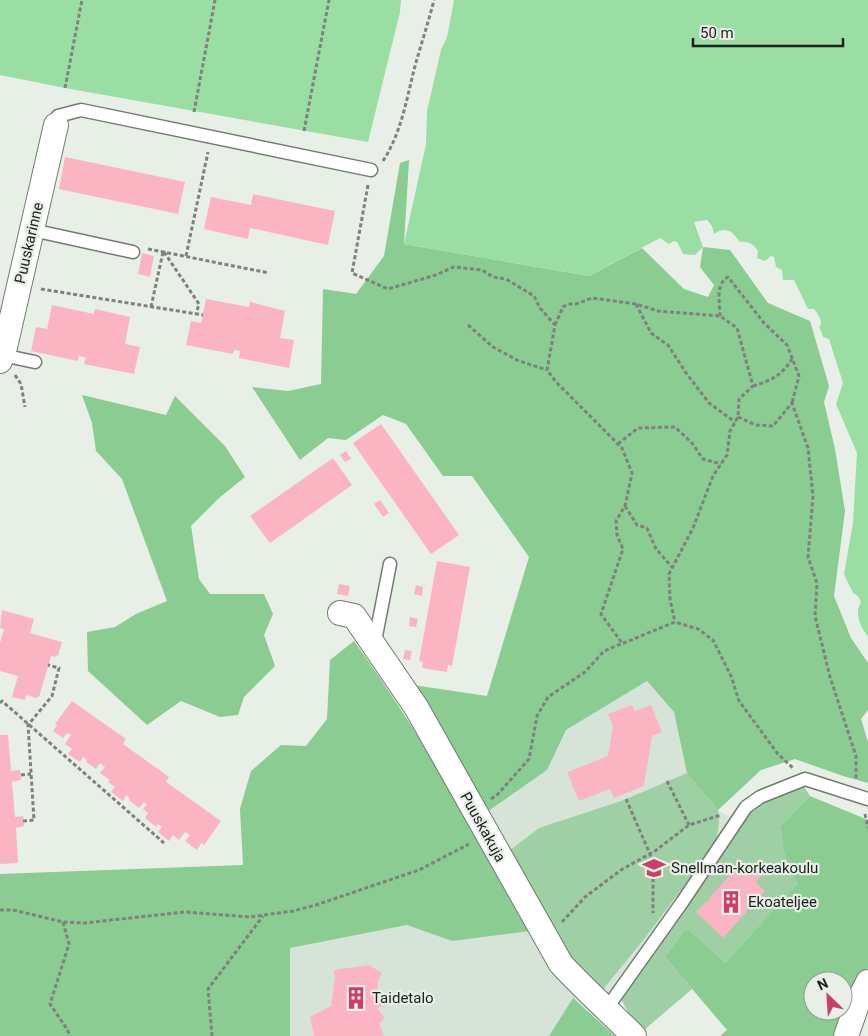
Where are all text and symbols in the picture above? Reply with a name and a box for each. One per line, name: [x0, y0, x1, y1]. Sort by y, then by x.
scale bar: [693, 15, 843, 47]
text: 50 m: [700, 24, 734, 42]
street label: Puuskarinne: [11, 201, 47, 285]
street label: Puuskakuja: [456, 789, 510, 865]
school or university icon: Snellman-korkeakoulu: [641, 855, 667, 881]
place label: Snellman-korkeakoulu: [671, 859, 818, 877]
building icon: Ekoateljee: [718, 889, 744, 915]
place label: Ekoateljee: [748, 893, 817, 911]
north arrow: [803, 971, 853, 1021]
text: N: [815, 975, 830, 994]
building icon: Taidetalo: [343, 985, 369, 1011]
place label: Taidetalo: [372, 989, 434, 1007]

